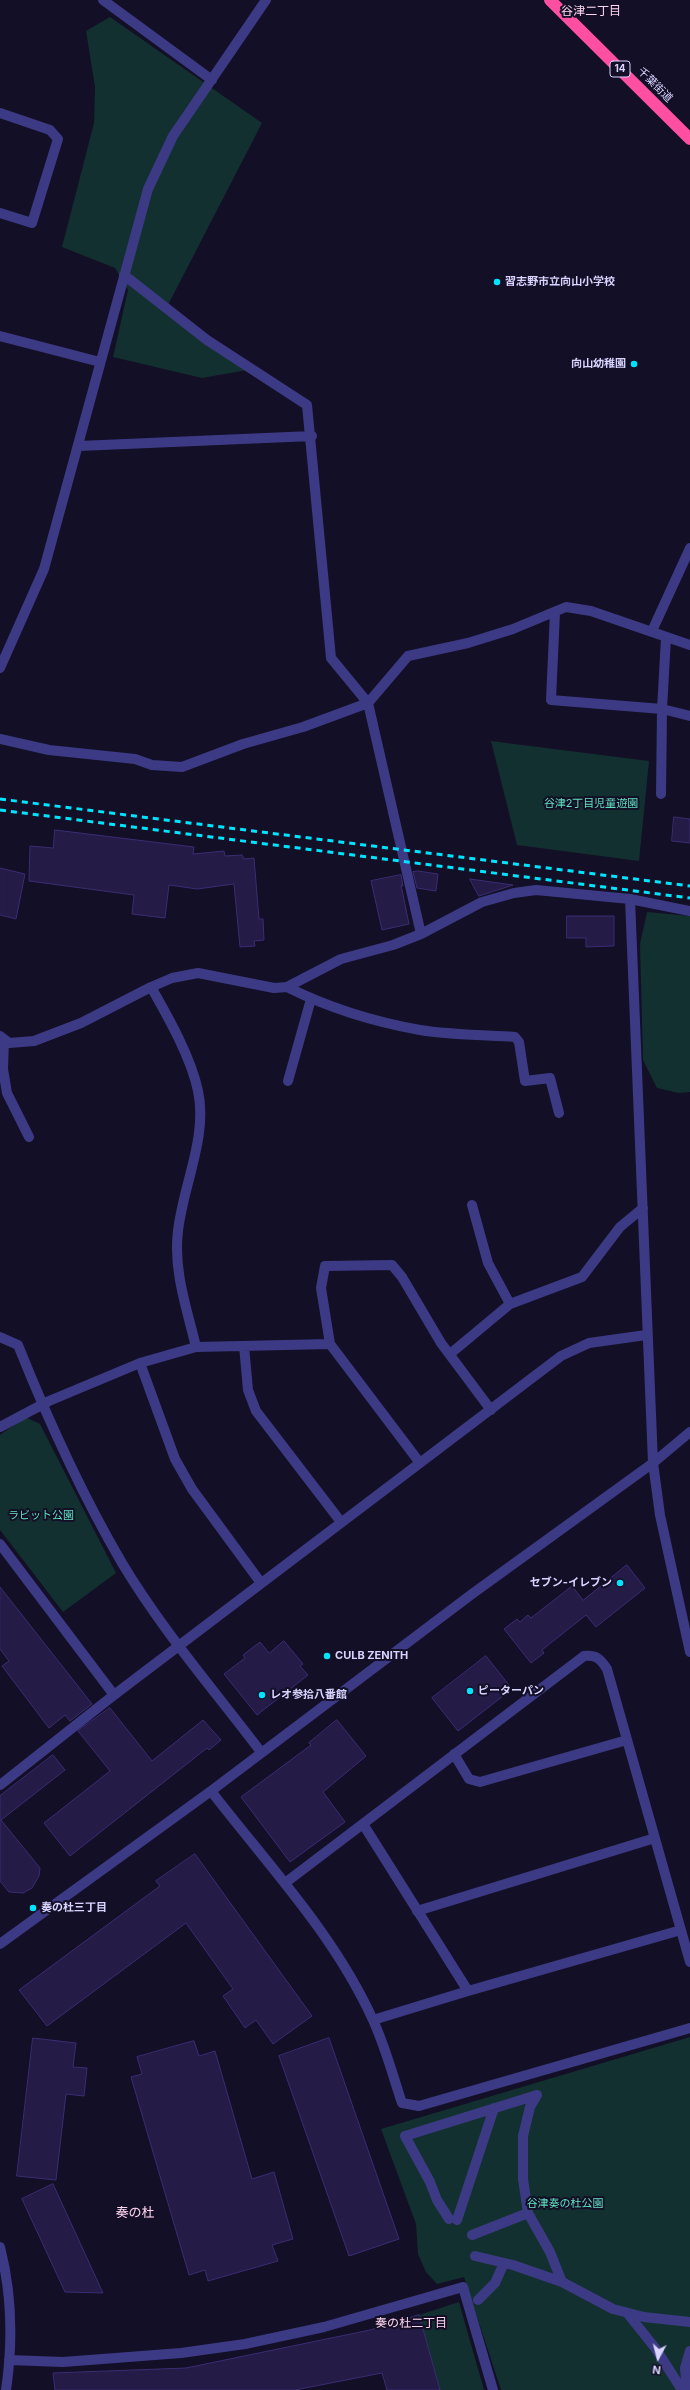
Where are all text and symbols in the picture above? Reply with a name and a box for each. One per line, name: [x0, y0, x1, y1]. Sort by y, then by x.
district label: 谷津二丁目: [561, 4, 621, 18]
road number: 14: [610, 61, 630, 77]
street label: 千葉街道: [635, 65, 675, 105]
place label: 習志野市立向山小学校: [505, 275, 615, 289]
marker: 習志野市立向山小学校: [492, 277, 502, 287]
place label: 向山幼稚園: [571, 357, 626, 371]
marker: 向山幼稚園: [629, 359, 639, 369]
park label: 谷津2丁目児童遊園: [544, 797, 638, 811]
park label: ラビット公園: [8, 1509, 74, 1523]
place label: セブン-イレブン: [530, 1576, 612, 1590]
marker: セブン-イレブン: [615, 1578, 625, 1588]
place label: CULB ZENITH: [335, 1649, 408, 1663]
marker: CULB ZENITH: [322, 1651, 332, 1661]
place label: ピーターパン: [478, 1684, 544, 1698]
marker: ピーターパン: [465, 1686, 475, 1696]
place label: レオ参拾八番館: [270, 1688, 347, 1702]
marker: レオ参拾八番館: [257, 1690, 267, 1700]
place label: 奏の杜三丁目: [41, 1901, 107, 1915]
marker: 奏の杜三丁目: [28, 1903, 38, 1913]
park label: 谷津奏の杜公園: [527, 2197, 603, 2211]
district label: 奏の杜: [116, 2205, 154, 2221]
district label: 奏の杜二丁目: [375, 2316, 447, 2330]
north arrow: [638, 2338, 678, 2378]
text: N: [652, 2362, 662, 2377]

